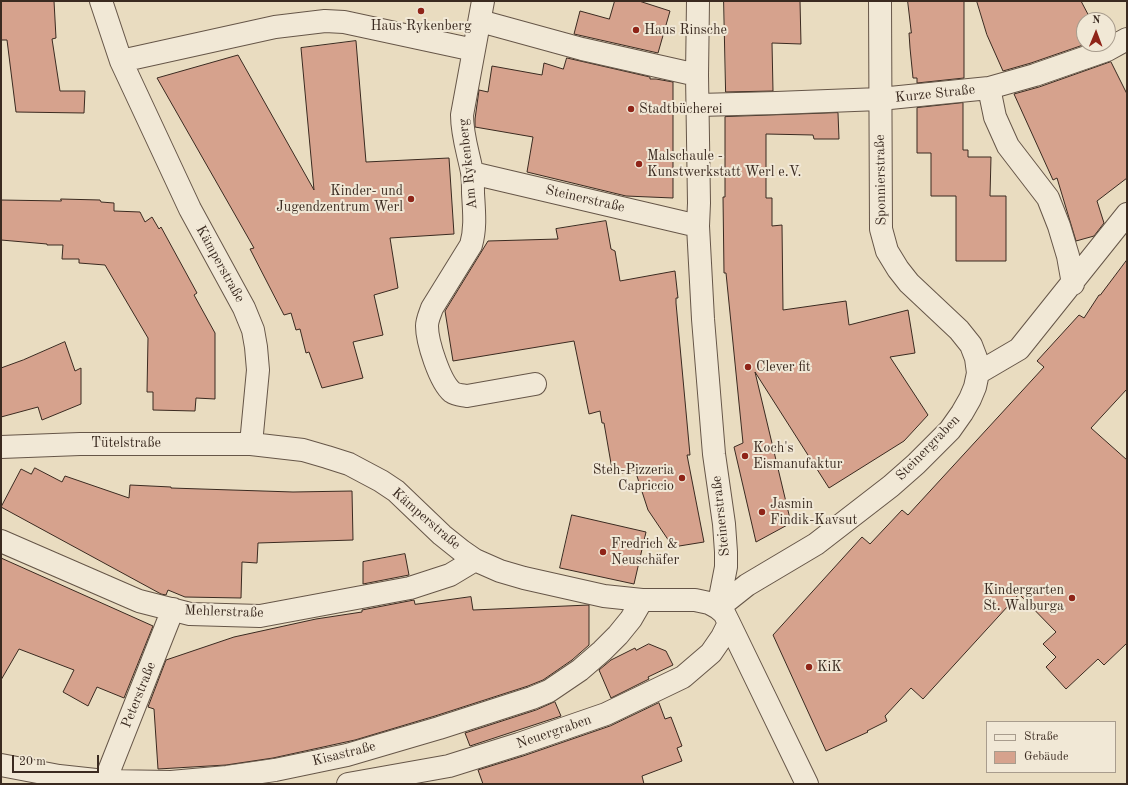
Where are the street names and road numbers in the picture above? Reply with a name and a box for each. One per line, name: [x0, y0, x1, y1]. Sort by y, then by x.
street label: Kurze Straße: [894, 81, 976, 107]
street label: Am Rykenberg: [455, 118, 481, 210]
street label: Sponnierstraße: [872, 134, 890, 226]
street label: Steinerstraße: [544, 182, 626, 216]
street label: Kämperstraße: [192, 223, 248, 305]
street label: Steinergraben: [892, 412, 964, 484]
street label: Tütelstraße: [91, 435, 161, 451]
street label: Steinerstraße: [708, 475, 734, 557]
street label: Kämperstraße: [388, 485, 464, 553]
street label: Mehlerstraße: [184, 602, 264, 622]
street label: Peterstraße: [118, 660, 160, 730]
street label: Neuergraben: [514, 711, 594, 753]
street label: Kisastraße: [311, 738, 377, 770]

